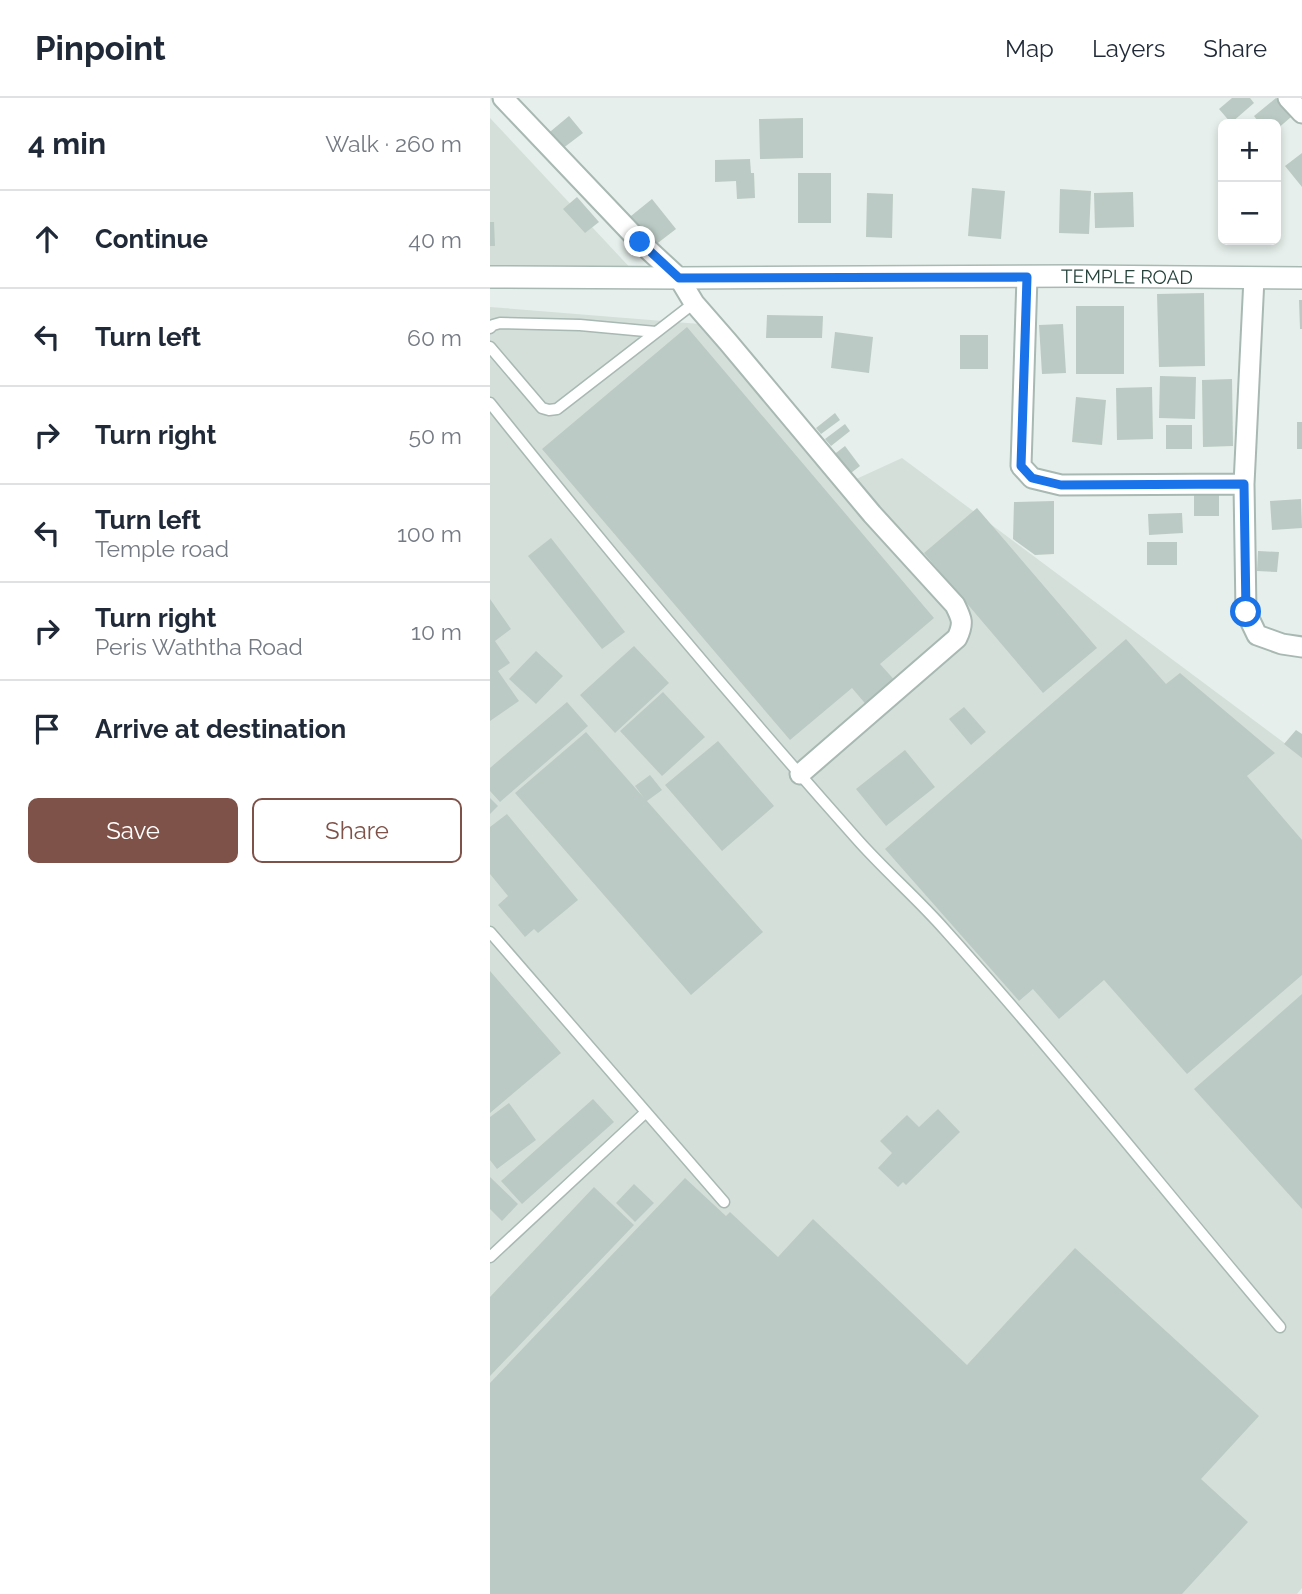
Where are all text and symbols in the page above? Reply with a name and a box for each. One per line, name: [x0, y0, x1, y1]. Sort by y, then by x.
text: Pinpoint: [35, 29, 166, 68]
text: Map: [1005, 34, 1054, 63]
text: Layers: [1092, 34, 1165, 63]
text: Share: [1203, 34, 1267, 63]
map controls: [1218, 119, 1281, 245]
button: +: [1218, 119, 1281, 182]
text: 4 min: [28, 126, 106, 161]
text: Walk · 260 m: [325, 130, 462, 157]
button: −: [1218, 182, 1281, 245]
icon: ahead: [28, 220, 66, 258]
text: Continue: [95, 224, 208, 254]
text: 40 m: [408, 226, 462, 253]
route end: [624, 226, 655, 257]
street label: TEMPLE ROAD: [1061, 265, 1193, 288]
icon: left: [28, 318, 66, 356]
text: Turn left: [95, 322, 201, 352]
text: 60 m: [407, 324, 462, 351]
icon: right: [28, 416, 66, 454]
text: Turn right: [95, 420, 216, 450]
text: 50 m: [408, 422, 462, 449]
text: Turn left: [95, 505, 201, 535]
icon: left: [28, 514, 66, 552]
text: 100 m: [397, 520, 462, 547]
text: Temple road: [95, 535, 229, 562]
route start: [1230, 596, 1261, 627]
text: Turn right: [95, 603, 216, 633]
icon: right: [28, 612, 66, 650]
text: 10 m: [411, 618, 462, 645]
text: Peris Waththa Road: [95, 633, 303, 660]
icon: arrive: [28, 710, 66, 748]
text: Arrive at destination: [95, 714, 346, 744]
button: Save: [28, 798, 238, 863]
button: Share: [252, 798, 462, 863]

